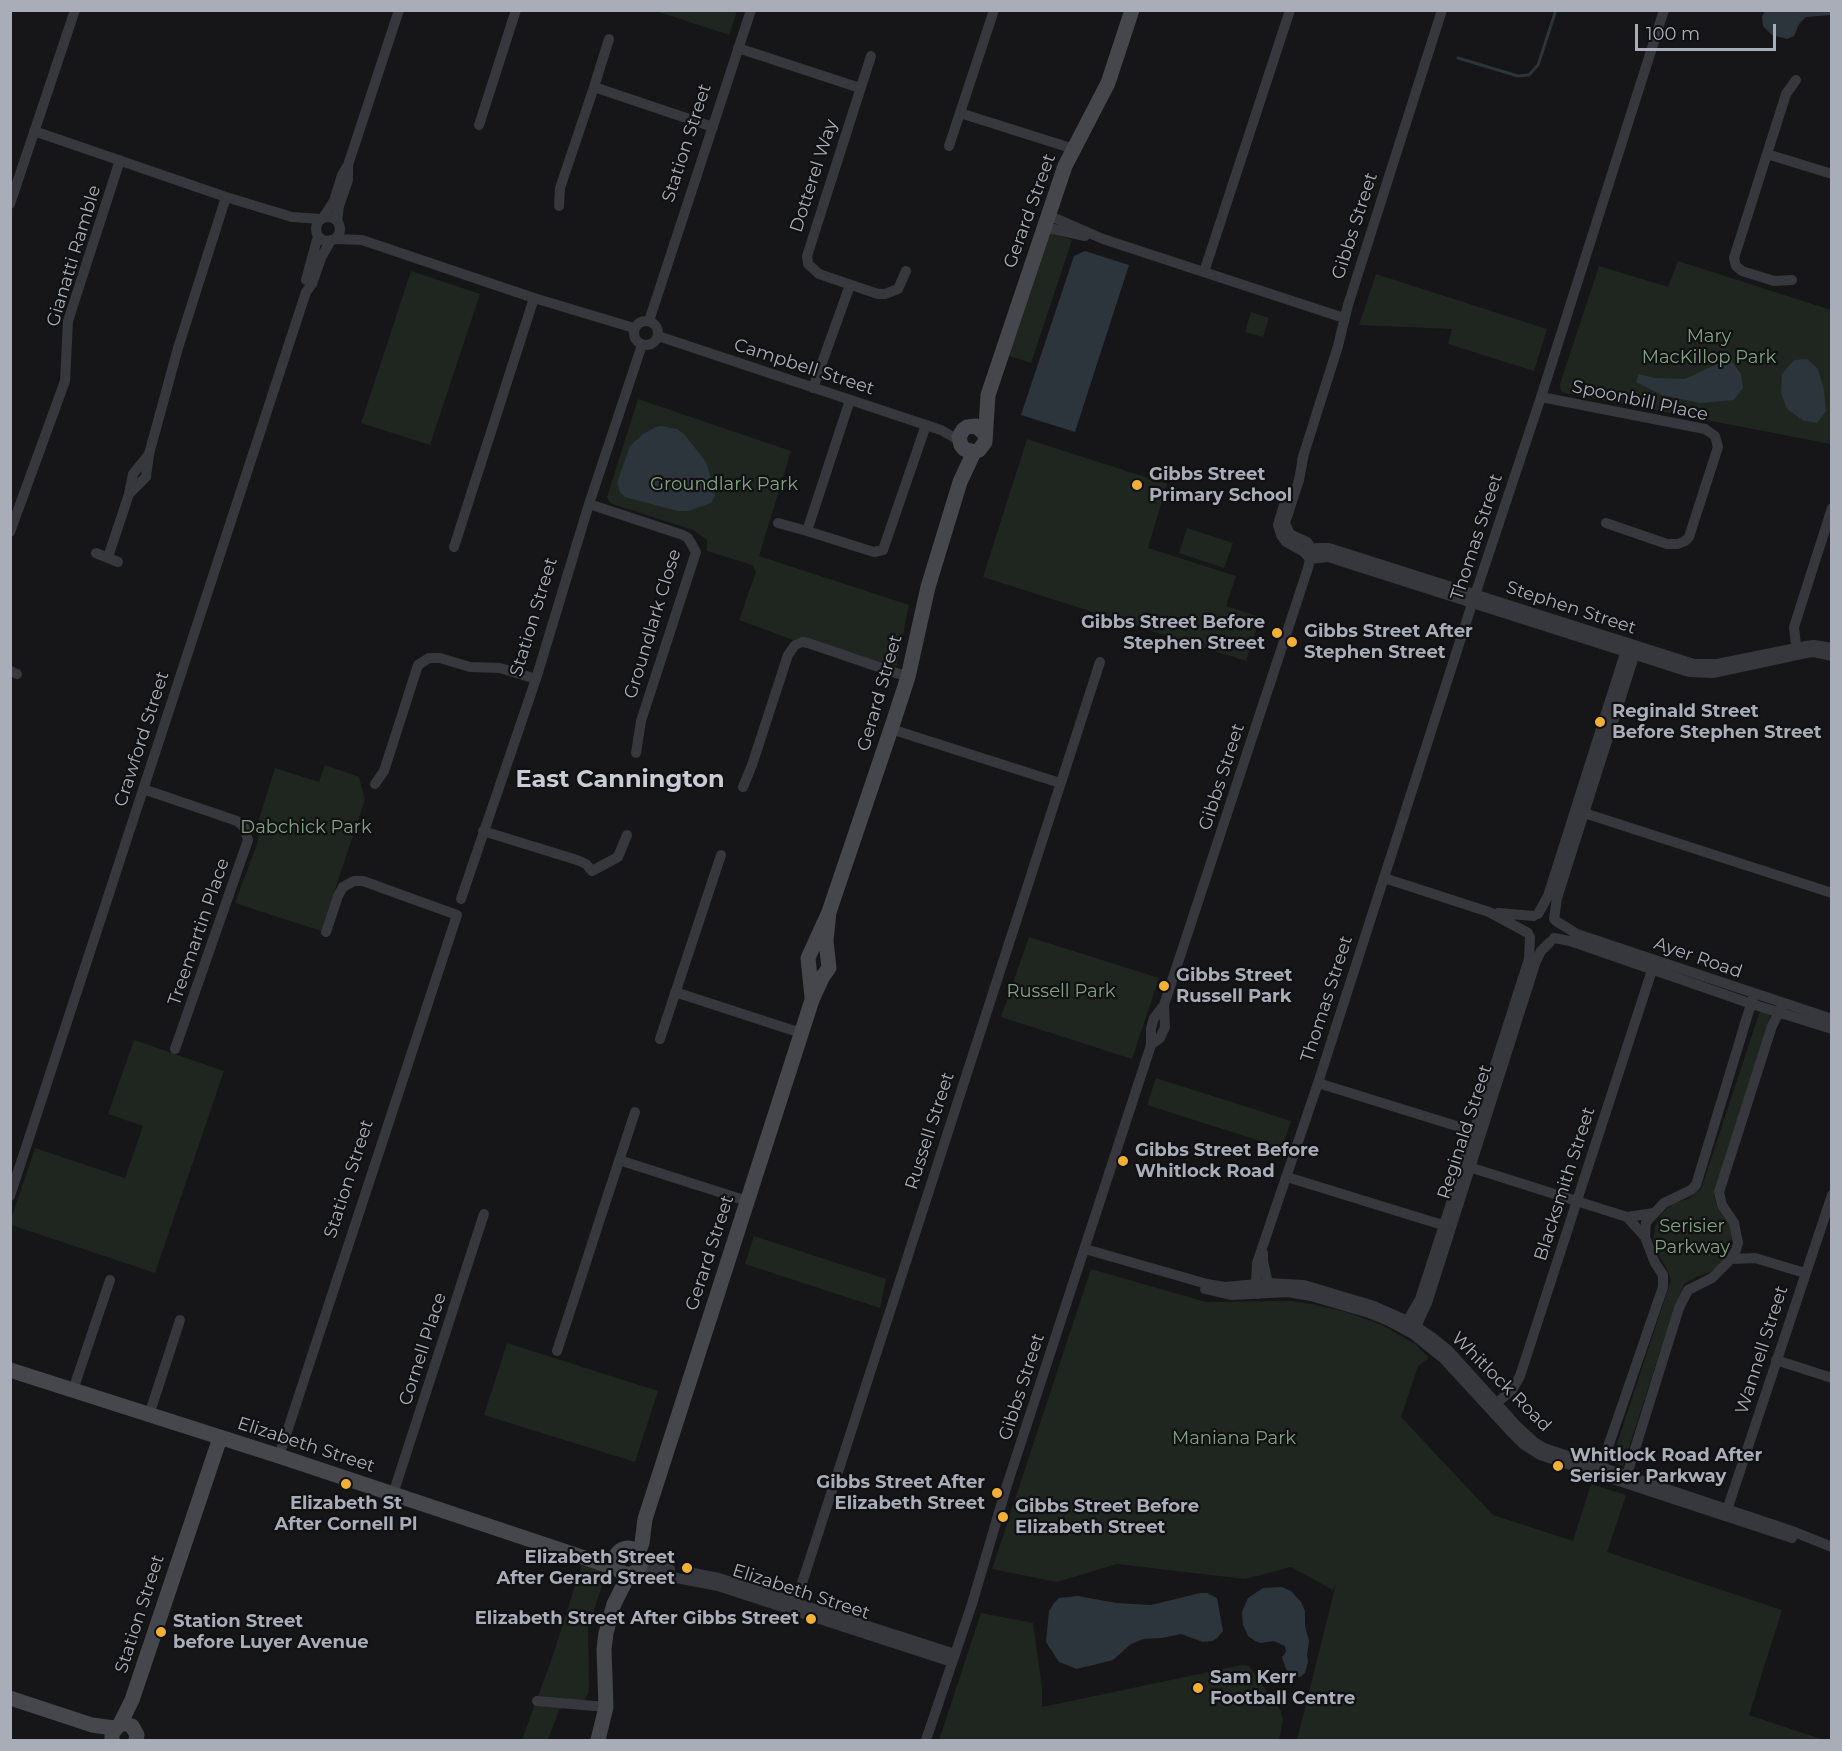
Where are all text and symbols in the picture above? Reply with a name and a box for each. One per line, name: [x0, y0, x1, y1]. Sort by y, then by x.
scale bar: [1638, 12, 1779, 50]
text: 100 m: [1646, 23, 1700, 45]
street label: Station Street: [658, 81, 716, 205]
street label: Dotterel Way: [786, 117, 842, 235]
street label: Gerard Street: [999, 151, 1061, 271]
street label: Gibbs Street: [1328, 170, 1382, 282]
street label: Gianatti Ramble: [42, 183, 106, 329]
park label: Mary MacKillop Park: [1642, 326, 1776, 368]
street label: Campbell Street: [731, 334, 877, 400]
street label: Spoonbill Place: [1570, 376, 1710, 426]
place label: Gibbs Street Primary School: [1149, 464, 1292, 506]
street label: Thomas Street: [1446, 471, 1508, 603]
park label: Groundlark Park: [650, 474, 798, 496]
marker: Gibbs Street Primary School: [1130, 478, 1144, 492]
street label: Groundlark Close: [620, 547, 686, 701]
street label: Station Street: [506, 555, 562, 679]
street label: Stephen Street: [1503, 577, 1639, 639]
place label: Gibbs Street Before Stephen Street: [1081, 612, 1265, 654]
place label: Gibbs Street After Stephen Street: [1304, 621, 1473, 664]
marker: Gibbs Street Before Stephen Street: [1270, 626, 1284, 640]
street label: Gerard Street: [853, 632, 907, 754]
marker: Gibbs Street After Stephen Street: [1285, 635, 1299, 649]
street label: Crawford Street: [110, 669, 174, 809]
place label: Reginald Street Before Stephen Street: [1612, 701, 1821, 744]
marker: Reginald Street Before Stephen Street: [1593, 715, 1607, 729]
street label: Gibbs Street: [1195, 721, 1249, 833]
district label: East Cannington: [515, 766, 725, 794]
park label: Dabchick Park: [240, 817, 372, 839]
street label: Treemartin Place: [164, 856, 234, 1008]
street label: Thomas Street: [1296, 933, 1358, 1065]
street label: Ayer Road: [1651, 933, 1745, 983]
place label: Gibbs Street Russell Park: [1176, 965, 1292, 1008]
marker: Gibbs Street Russell Park: [1157, 979, 1171, 993]
park label: Russell Park: [1006, 981, 1116, 1003]
street label: Reginald Street: [1433, 1062, 1497, 1202]
street label: Russell Street: [901, 1069, 959, 1193]
street label: Blacksmith Street: [1530, 1104, 1600, 1264]
street label: Station Street: [320, 1117, 378, 1241]
place label: Gibbs Street Before Whitlock Road: [1135, 1140, 1319, 1182]
marker: Gibbs Street Before Whitlock Road: [1116, 1154, 1130, 1168]
street label: Gerard Street: [681, 1192, 739, 1314]
park label: Serisier Parkway: [1654, 1216, 1730, 1258]
street label: Wannell Street: [1731, 1283, 1793, 1417]
street label: Cornell Place: [395, 1290, 451, 1408]
street label: Whitlock Road: [1447, 1328, 1555, 1436]
street label: Gibbs Street: [995, 1331, 1049, 1443]
street label: Elizabeth Street: [235, 1413, 377, 1477]
park label: Maniana Park: [1172, 1428, 1296, 1450]
place label: Whitlock Road After Serisier Parkway: [1570, 1445, 1762, 1488]
marker: Whitlock Road After Serisier Parkway: [1551, 1459, 1565, 1473]
place label: Gibbs Street After Elizabeth Street: [816, 1472, 985, 1514]
marker: Elizabeth St After Cornell Pl: [339, 1477, 353, 1491]
marker: Gibbs Street After Elizabeth Street: [990, 1486, 1004, 1500]
place label: Elizabeth St After Cornell Pl: [274, 1493, 418, 1536]
place label: Gibbs Street Before Elizabeth Street: [1015, 1496, 1199, 1538]
marker: Gibbs Street Before Elizabeth Street: [996, 1510, 1010, 1524]
place label: Elizabeth Street After Gerard Street: [496, 1547, 675, 1590]
street label: Station Street: [111, 1552, 169, 1676]
street label: Elizabeth Street: [730, 1560, 872, 1624]
marker: Elizabeth Street After Gerard Street: [680, 1561, 694, 1575]
place label: Elizabeth Street After Gibbs Street: [475, 1608, 799, 1630]
place label: Station Street before Luyer Avenue: [173, 1611, 369, 1654]
marker: Elizabeth Street After Gibbs Street: [804, 1612, 818, 1626]
marker: Station Street before Luyer Avenue: [154, 1625, 168, 1639]
place label: Sam Kerr Football Centre: [1210, 1667, 1355, 1710]
marker: Sam Kerr Football Centre: [1191, 1681, 1205, 1695]

